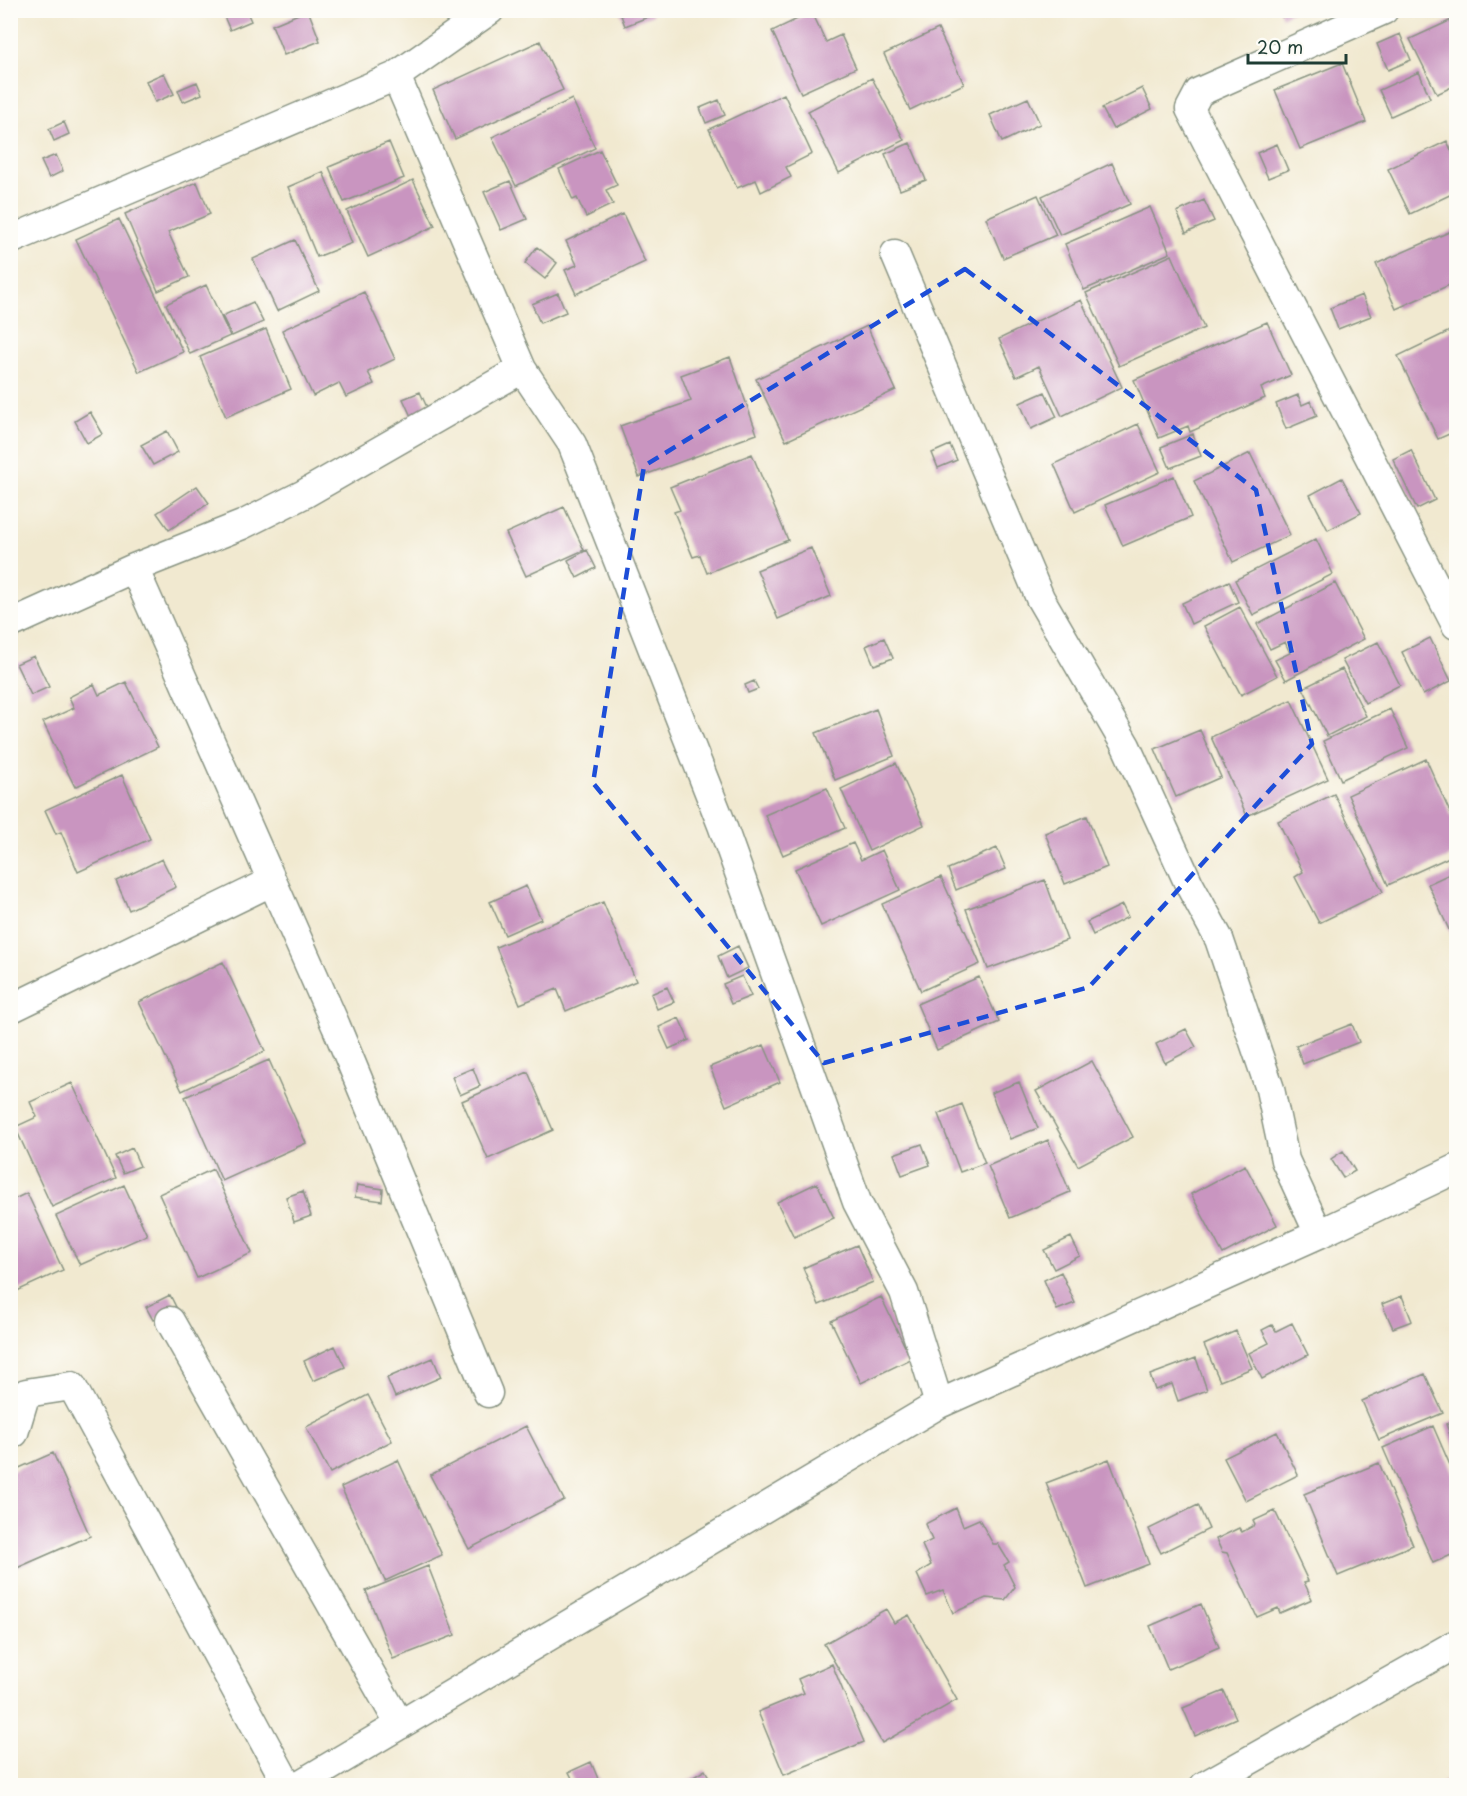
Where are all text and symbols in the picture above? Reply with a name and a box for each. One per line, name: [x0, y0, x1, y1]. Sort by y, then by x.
scale bar: [1248, 27, 1346, 65]
text: 20 m: [1257, 33, 1303, 60]

